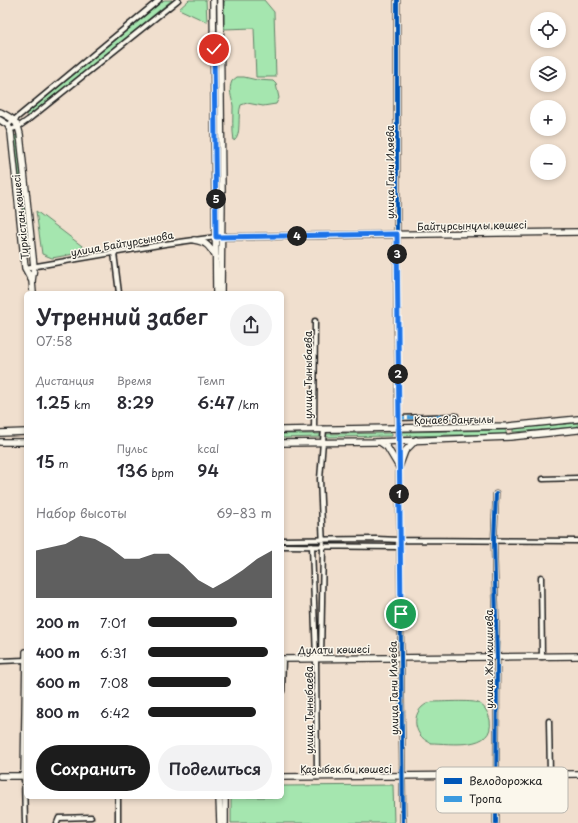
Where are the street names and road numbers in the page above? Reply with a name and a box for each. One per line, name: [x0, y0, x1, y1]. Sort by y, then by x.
street label: улица Гани Иляева: [382, 124, 397, 219]
street label: Түркістан көшесі: [8, 174, 32, 260]
street label: Байтұрсынұлы көшесі: [417, 217, 527, 233]
street label: улица Байтурсынова: [69, 226, 175, 259]
street label: улица Тыныбаева: [300, 330, 315, 419]
street label: Қонаев даңғылы: [414, 411, 494, 427]
street label: улица Жылкишиева: [481, 609, 496, 709]
street label: улица Гани Иляева: [385, 640, 401, 735]
street label: Дулати көшесі: [297, 641, 370, 657]
street label: улица Тыныбаева: [301, 665, 316, 754]
street label: Қазыбек би көшесі: [300, 761, 392, 776]

